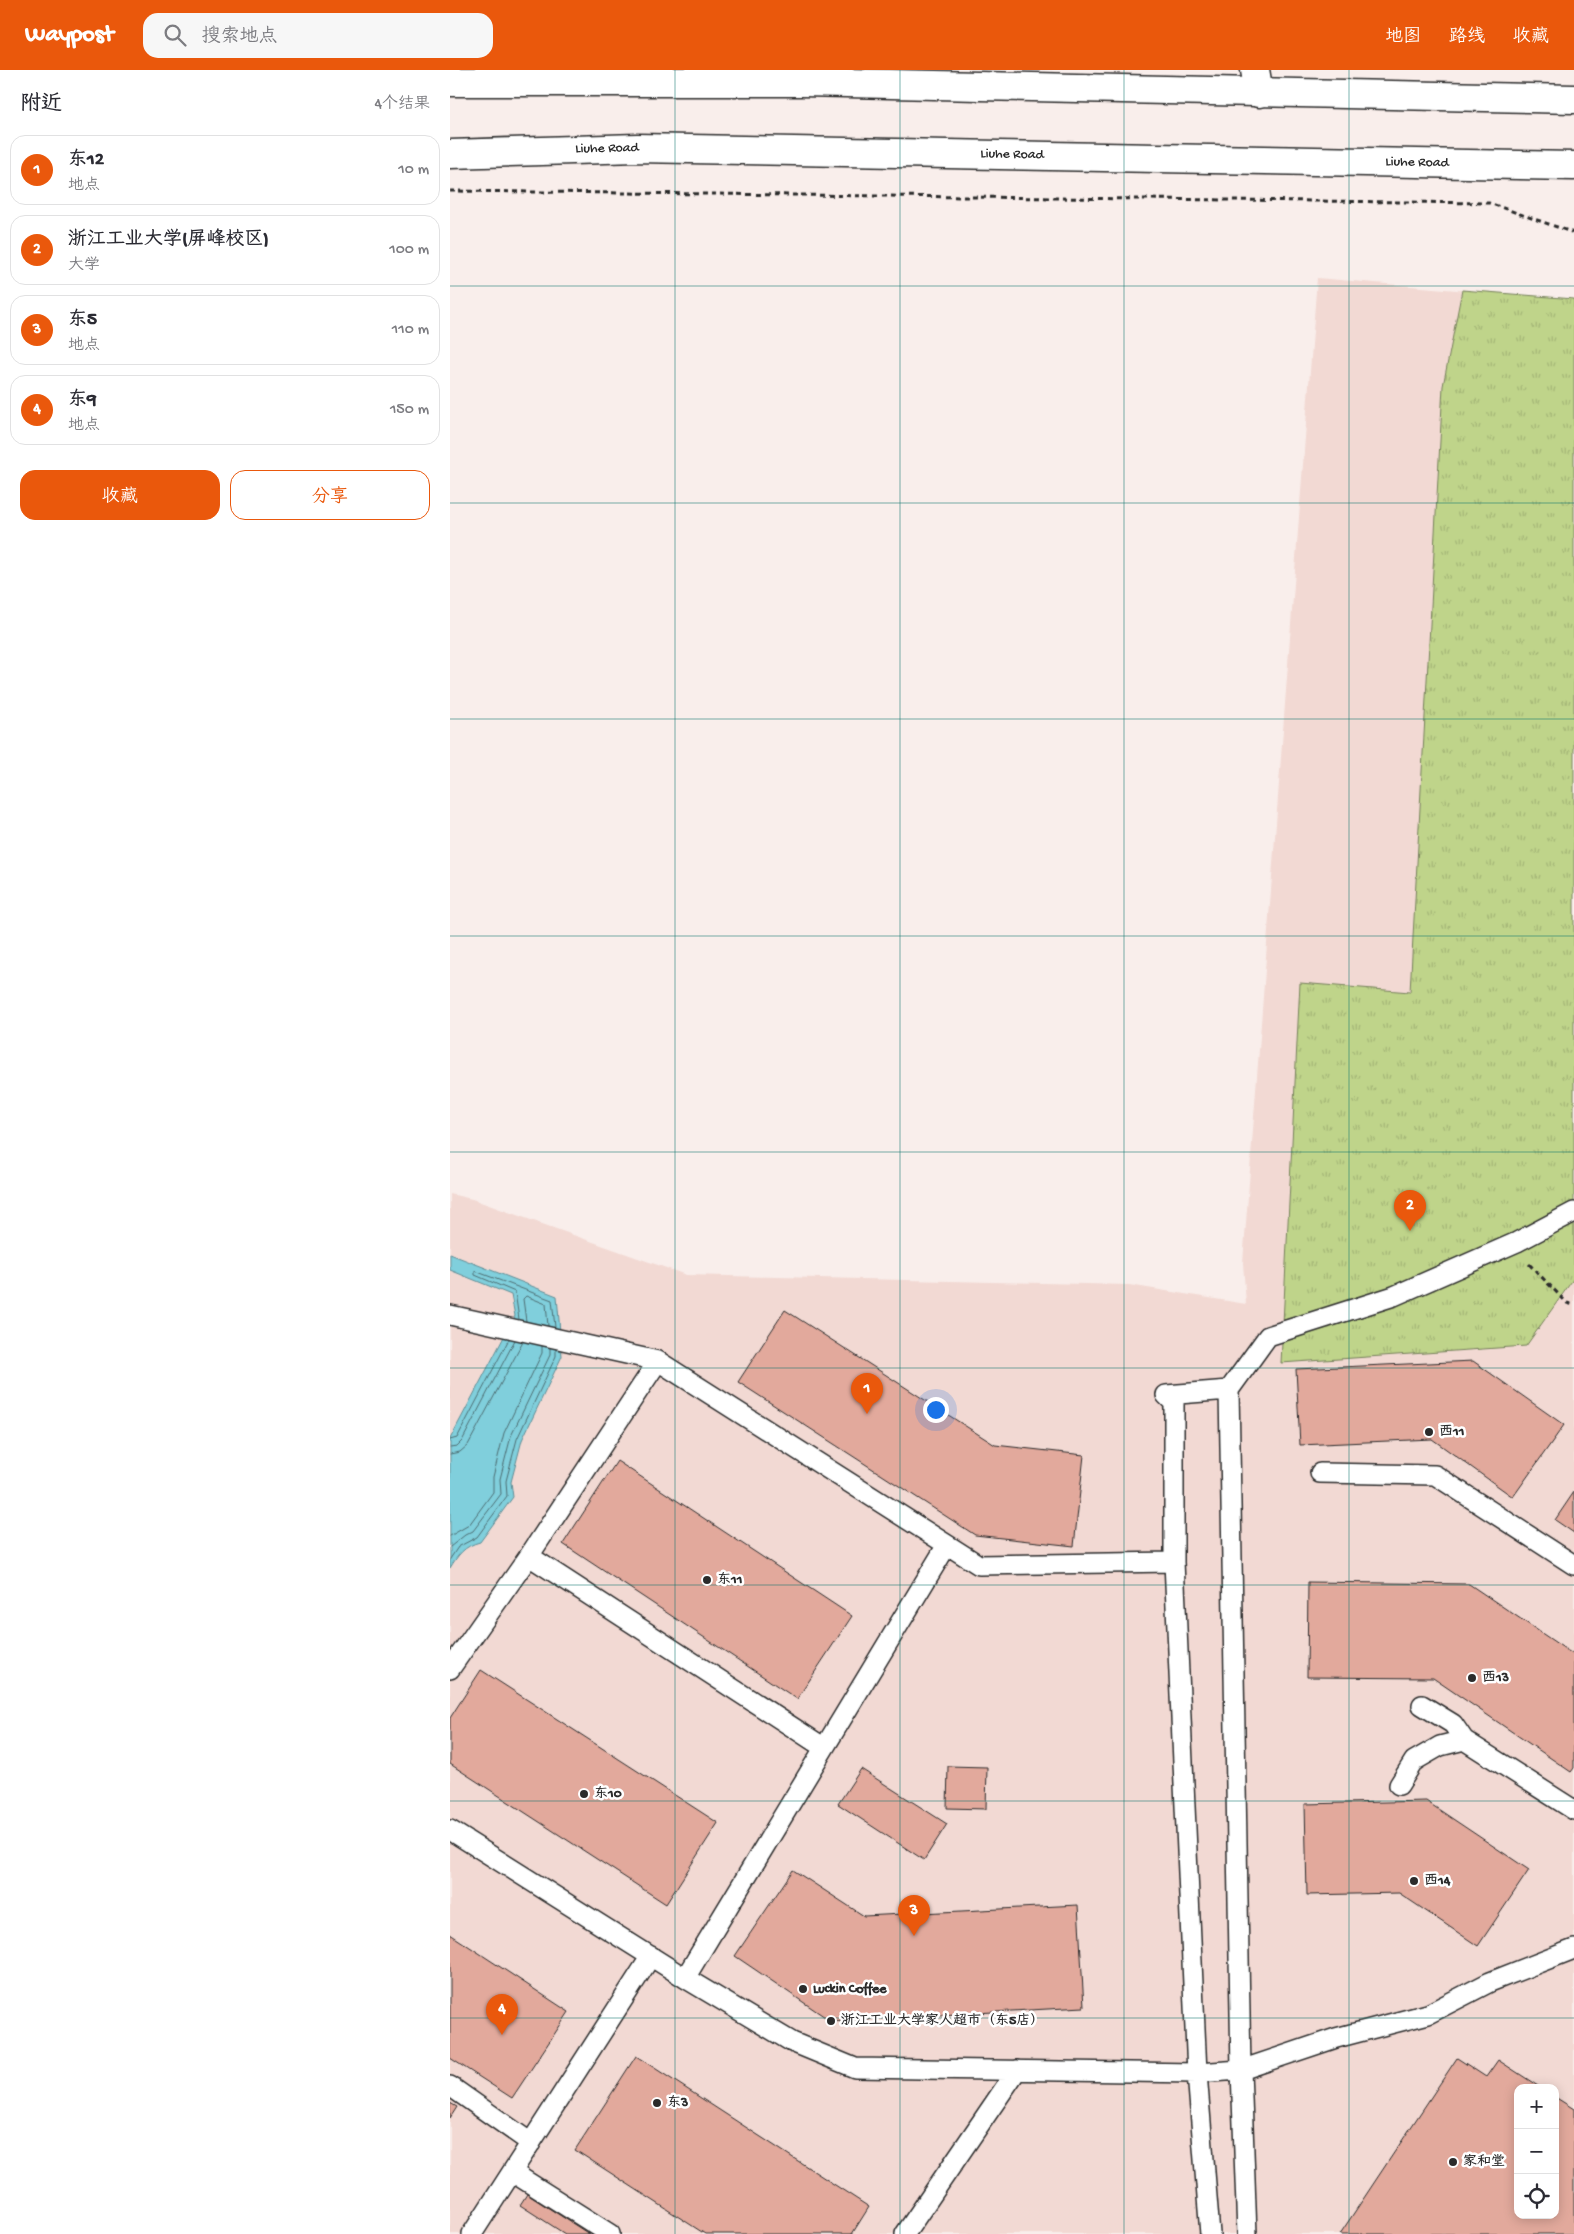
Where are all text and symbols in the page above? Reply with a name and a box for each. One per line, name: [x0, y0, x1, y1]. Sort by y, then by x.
search box: [143, 13, 493, 58]
text: Waypost: [25, 21, 113, 50]
icon: search: [161, 21, 189, 49]
text: 搜索地点: [201, 26, 277, 49]
text: 地图: [1385, 27, 1421, 48]
text: 路线: [1449, 27, 1485, 48]
text: 收藏: [1513, 27, 1549, 48]
text: 附近: [20, 93, 62, 118]
text: 4个结果: [374, 96, 430, 115]
street label: Liuhe Road: [575, 140, 641, 158]
street label: Liuhe Road: [980, 146, 1046, 164]
text: 东12: [68, 149, 104, 172]
street label: Liuhe Road: [1385, 154, 1451, 172]
text: 1: [34, 161, 40, 180]
text: 10 m: [398, 161, 429, 180]
text: 地点: [68, 177, 100, 196]
text: 浙江工业大学(屏峰校区): [68, 229, 269, 252]
text: 2: [33, 241, 41, 260]
text: 100 m: [389, 241, 429, 260]
text: 大学: [68, 257, 100, 276]
text: 东5: [68, 309, 97, 332]
text: 3: [33, 321, 41, 340]
text: 110 m: [392, 321, 429, 340]
text: 地点: [68, 337, 100, 356]
text: 东9: [68, 389, 97, 412]
text: 4: [33, 401, 41, 420]
text: 150 m: [390, 401, 429, 420]
text: 地点: [68, 417, 100, 436]
button: 收藏: [20, 470, 220, 520]
button: 分享: [230, 470, 430, 520]
pin: 2: [1394, 1190, 1426, 1231]
pin: 1: [851, 1373, 883, 1414]
your location: [923, 1397, 949, 1423]
place label: 西11: [1439, 1424, 1465, 1441]
marker: 西11: [1423, 1426, 1435, 1438]
place label: 东11: [717, 1572, 743, 1589]
marker: 东11: [701, 1574, 713, 1586]
place label: 西13: [1482, 1670, 1509, 1687]
marker: 西13: [1466, 1672, 1478, 1684]
place label: 东10: [594, 1786, 622, 1803]
marker: 东10: [578, 1788, 590, 1800]
place label: 西14: [1424, 1873, 1451, 1890]
marker: 西14: [1408, 1875, 1420, 1887]
pin: 3: [898, 1895, 930, 1936]
place label: Luckin Coffee: [813, 1981, 887, 1998]
marker: Luckin Coffee: [797, 1983, 809, 1995]
pin: 4: [486, 1994, 518, 2035]
place label: 浙江工业大学家人超市（东5店）: [841, 2013, 1044, 2030]
marker: 浙江工业大学家人超市（东5店）: [825, 2015, 837, 2027]
map controls: [1514, 2084, 1559, 2219]
button: +: [1514, 2084, 1559, 2129]
place label: 东3: [667, 2095, 688, 2112]
marker: 东3: [651, 2097, 663, 2109]
button: −: [1514, 2129, 1559, 2174]
place label: 家和堂: [1463, 2154, 1505, 2171]
marker: 家和堂: [1447, 2156, 1459, 2168]
button: locate: [1514, 2174, 1559, 2219]

